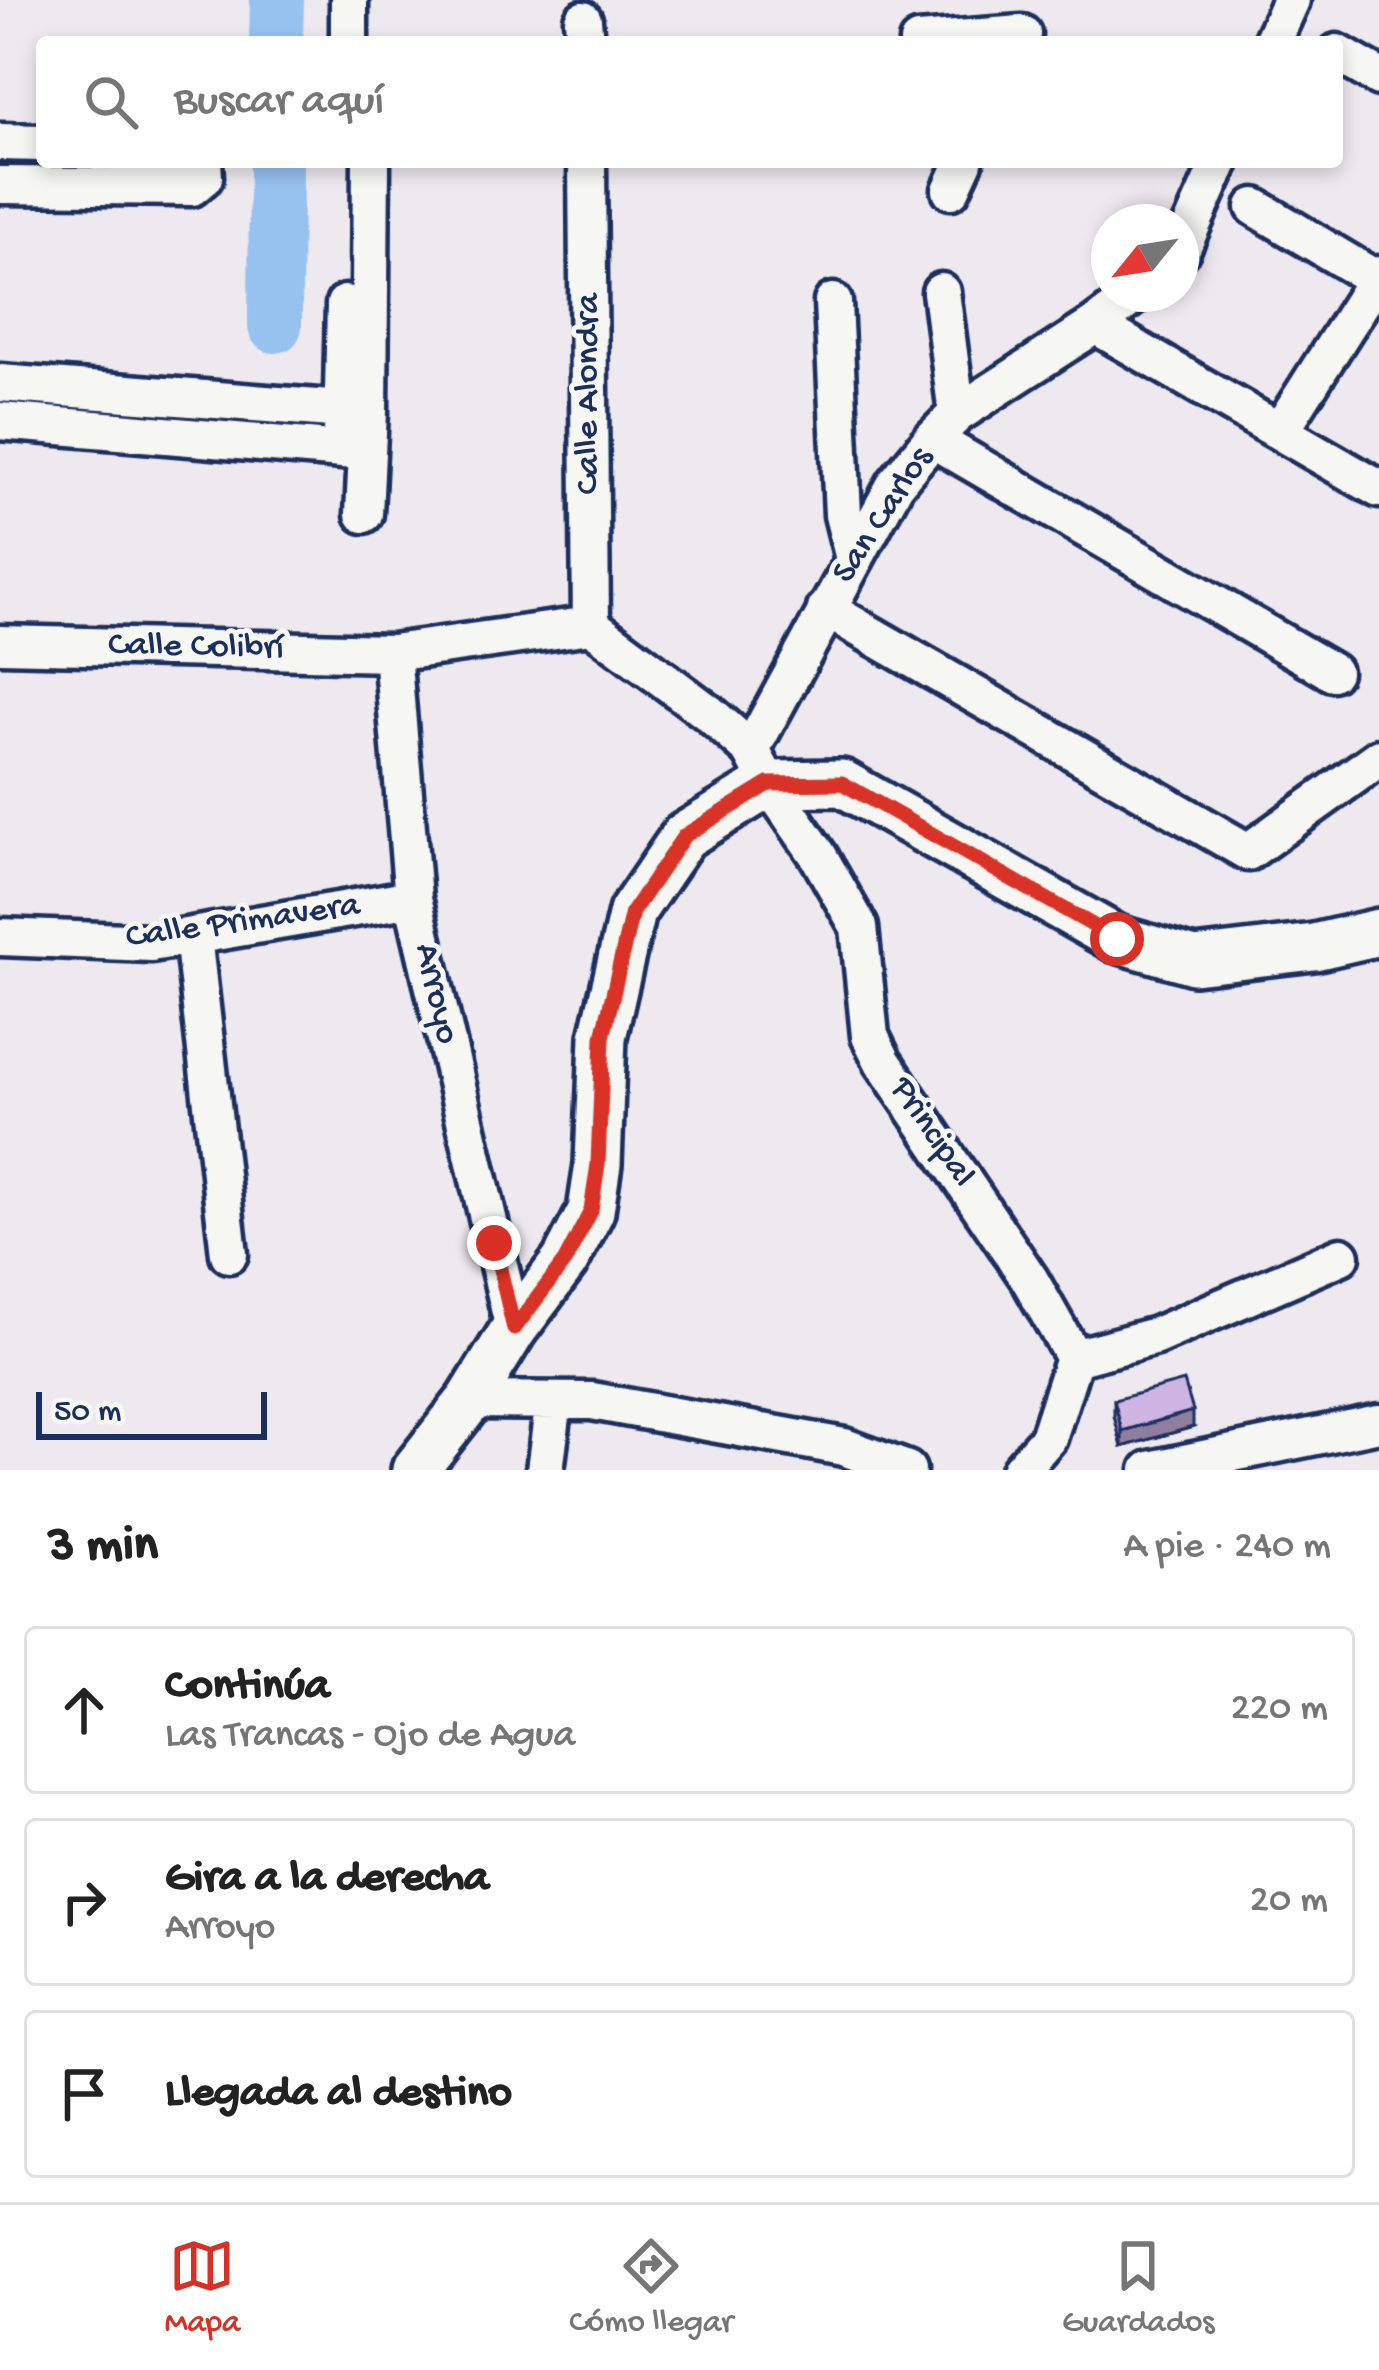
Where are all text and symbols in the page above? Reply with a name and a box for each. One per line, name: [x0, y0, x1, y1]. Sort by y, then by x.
search box: [36, 36, 1343, 168]
icon: search: [78, 69, 144, 135]
text: Buscar aquí: [174, 76, 384, 129]
north arrow: [1091, 204, 1199, 312]
street label: Calle Alondra: [568, 292, 611, 495]
street label: San Carlos: [824, 438, 945, 592]
street label: Calle Colibrí: [108, 625, 286, 671]
street label: Calle Primavera: [123, 885, 364, 961]
route start: [1090, 912, 1144, 966]
street label: Arroyo: [403, 940, 467, 1048]
street label: Principal: [878, 1069, 983, 1196]
route end: [467, 1216, 521, 1270]
scale bar: [36, 1386, 267, 1439]
text: 50 m: [54, 1394, 121, 1432]
text: 3 min: [48, 1518, 158, 1578]
text: A pie · 240 m: [1124, 1525, 1331, 1571]
text: Continúa: [165, 1661, 330, 1714]
icon: ahead: [51, 1677, 117, 1743]
text: 220 m: [1231, 1687, 1328, 1733]
text: Las Trancas - Ojo de Agua: [165, 1714, 575, 1760]
text: Gira a la derecha: [165, 1853, 489, 1906]
icon: right: [51, 1869, 117, 1935]
text: 20 m: [1250, 1879, 1328, 1925]
text: Arroyo: [165, 1906, 275, 1952]
icon: arrive: [51, 2061, 117, 2127]
text: Llegada al destino: [165, 2068, 512, 2121]
tab: Mapa: [164, 2233, 240, 2343]
tab: Cómo llegar: [569, 2233, 733, 2343]
tab: Guardados: [1062, 2233, 1215, 2343]

